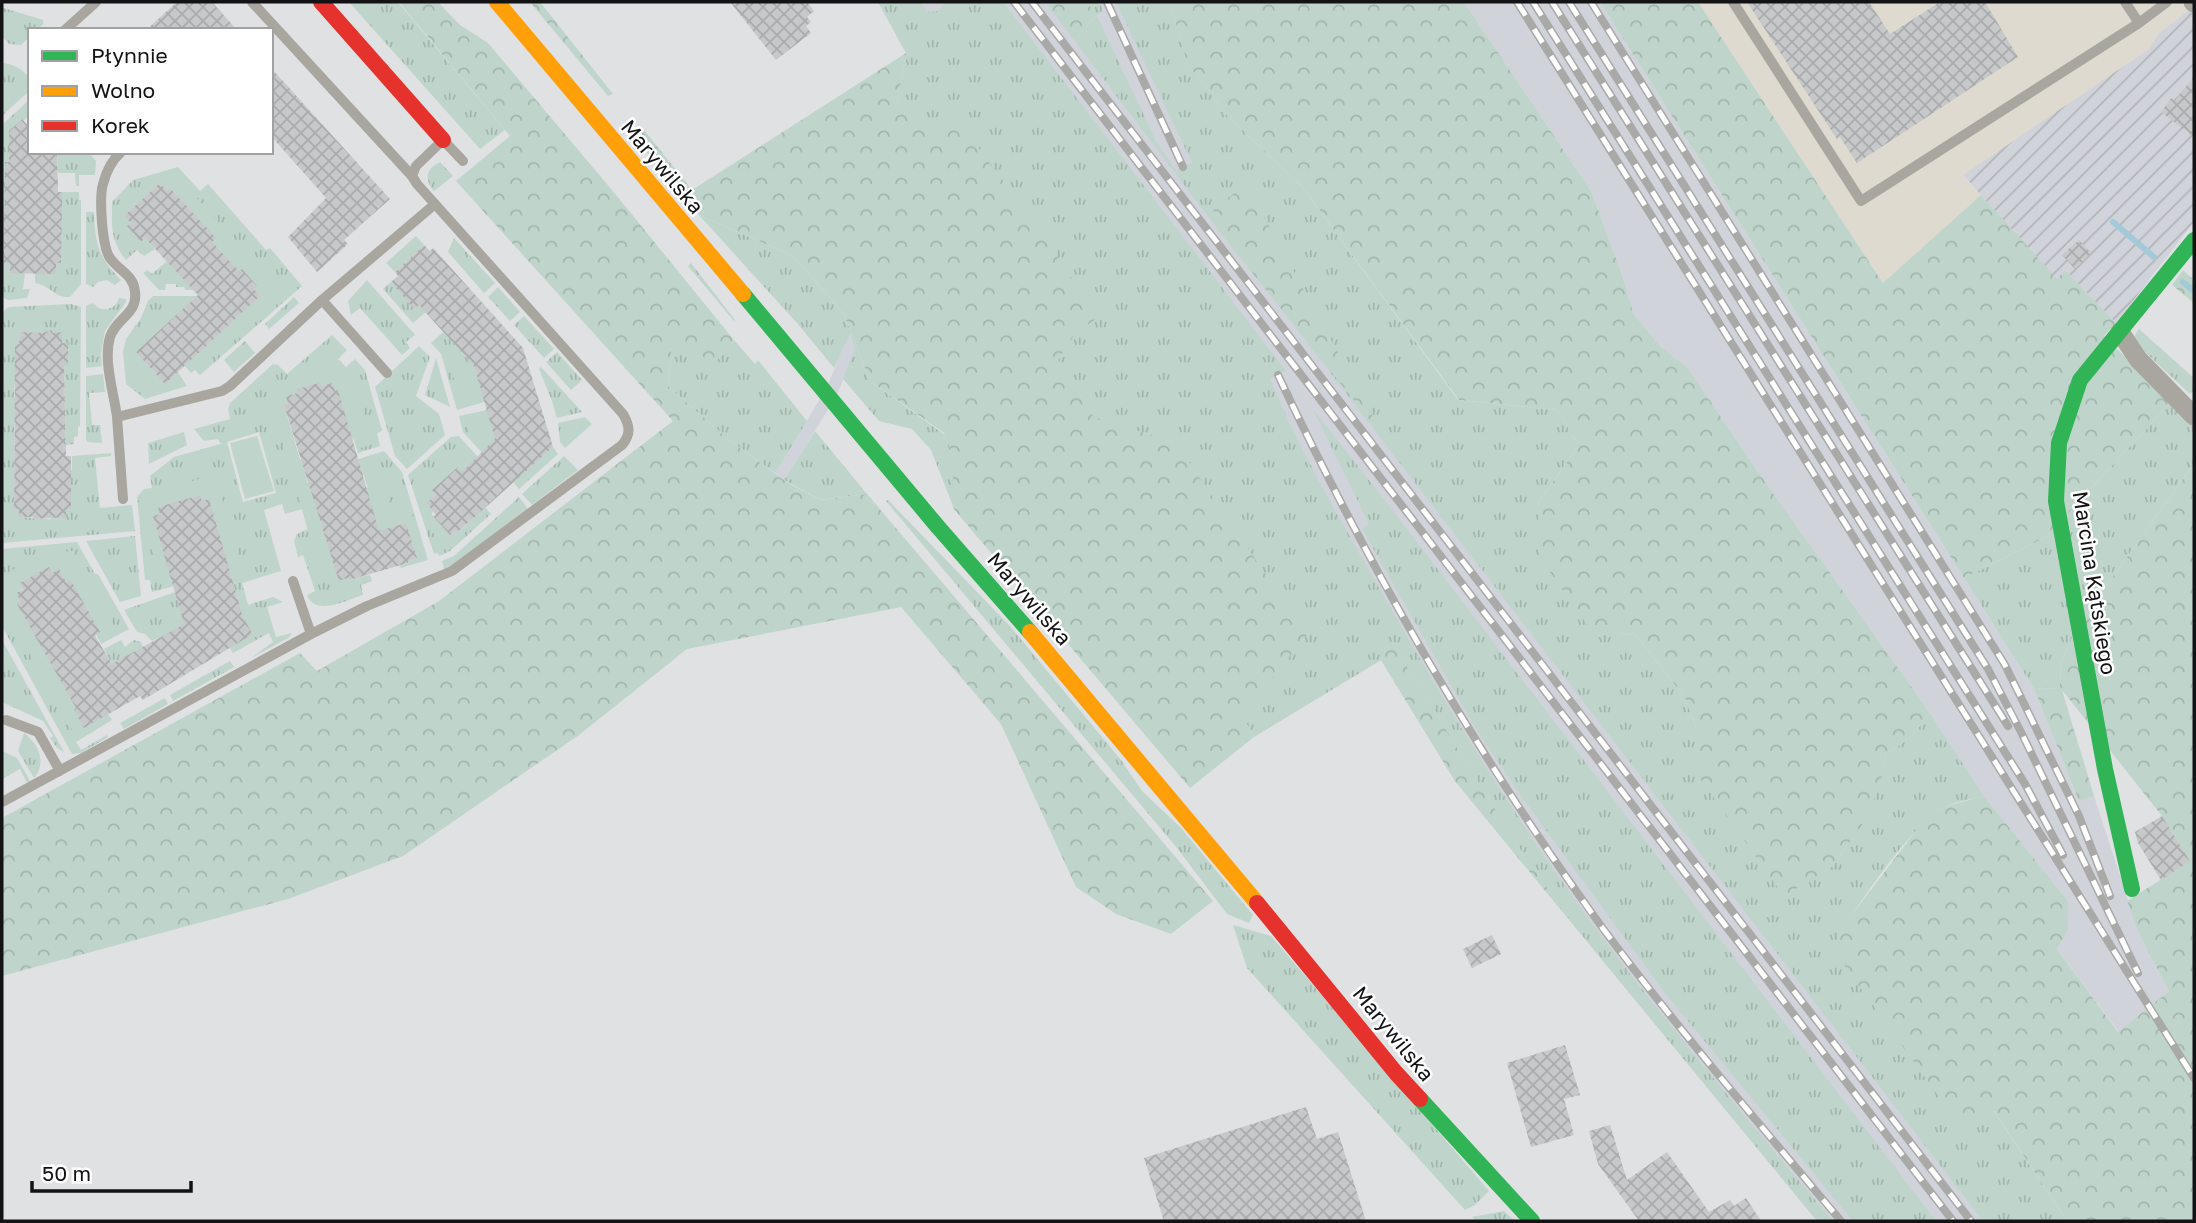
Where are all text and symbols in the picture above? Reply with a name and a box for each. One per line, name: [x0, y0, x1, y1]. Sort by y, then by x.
legend: [28, 28, 273, 154]
text: Płynnie: [91, 42, 168, 68]
text: Wolno: [91, 77, 155, 103]
text: Korek: [91, 112, 150, 138]
street label: Marywilska: [616, 114, 710, 219]
street label: Marcina Kątskiego: [2068, 489, 2122, 677]
street label: Marywilska: [982, 546, 1077, 650]
street label: Marywilska: [1348, 981, 1440, 1086]
scale bar: [32, 1150, 191, 1194]
text: 50 m: [42, 1160, 91, 1186]

